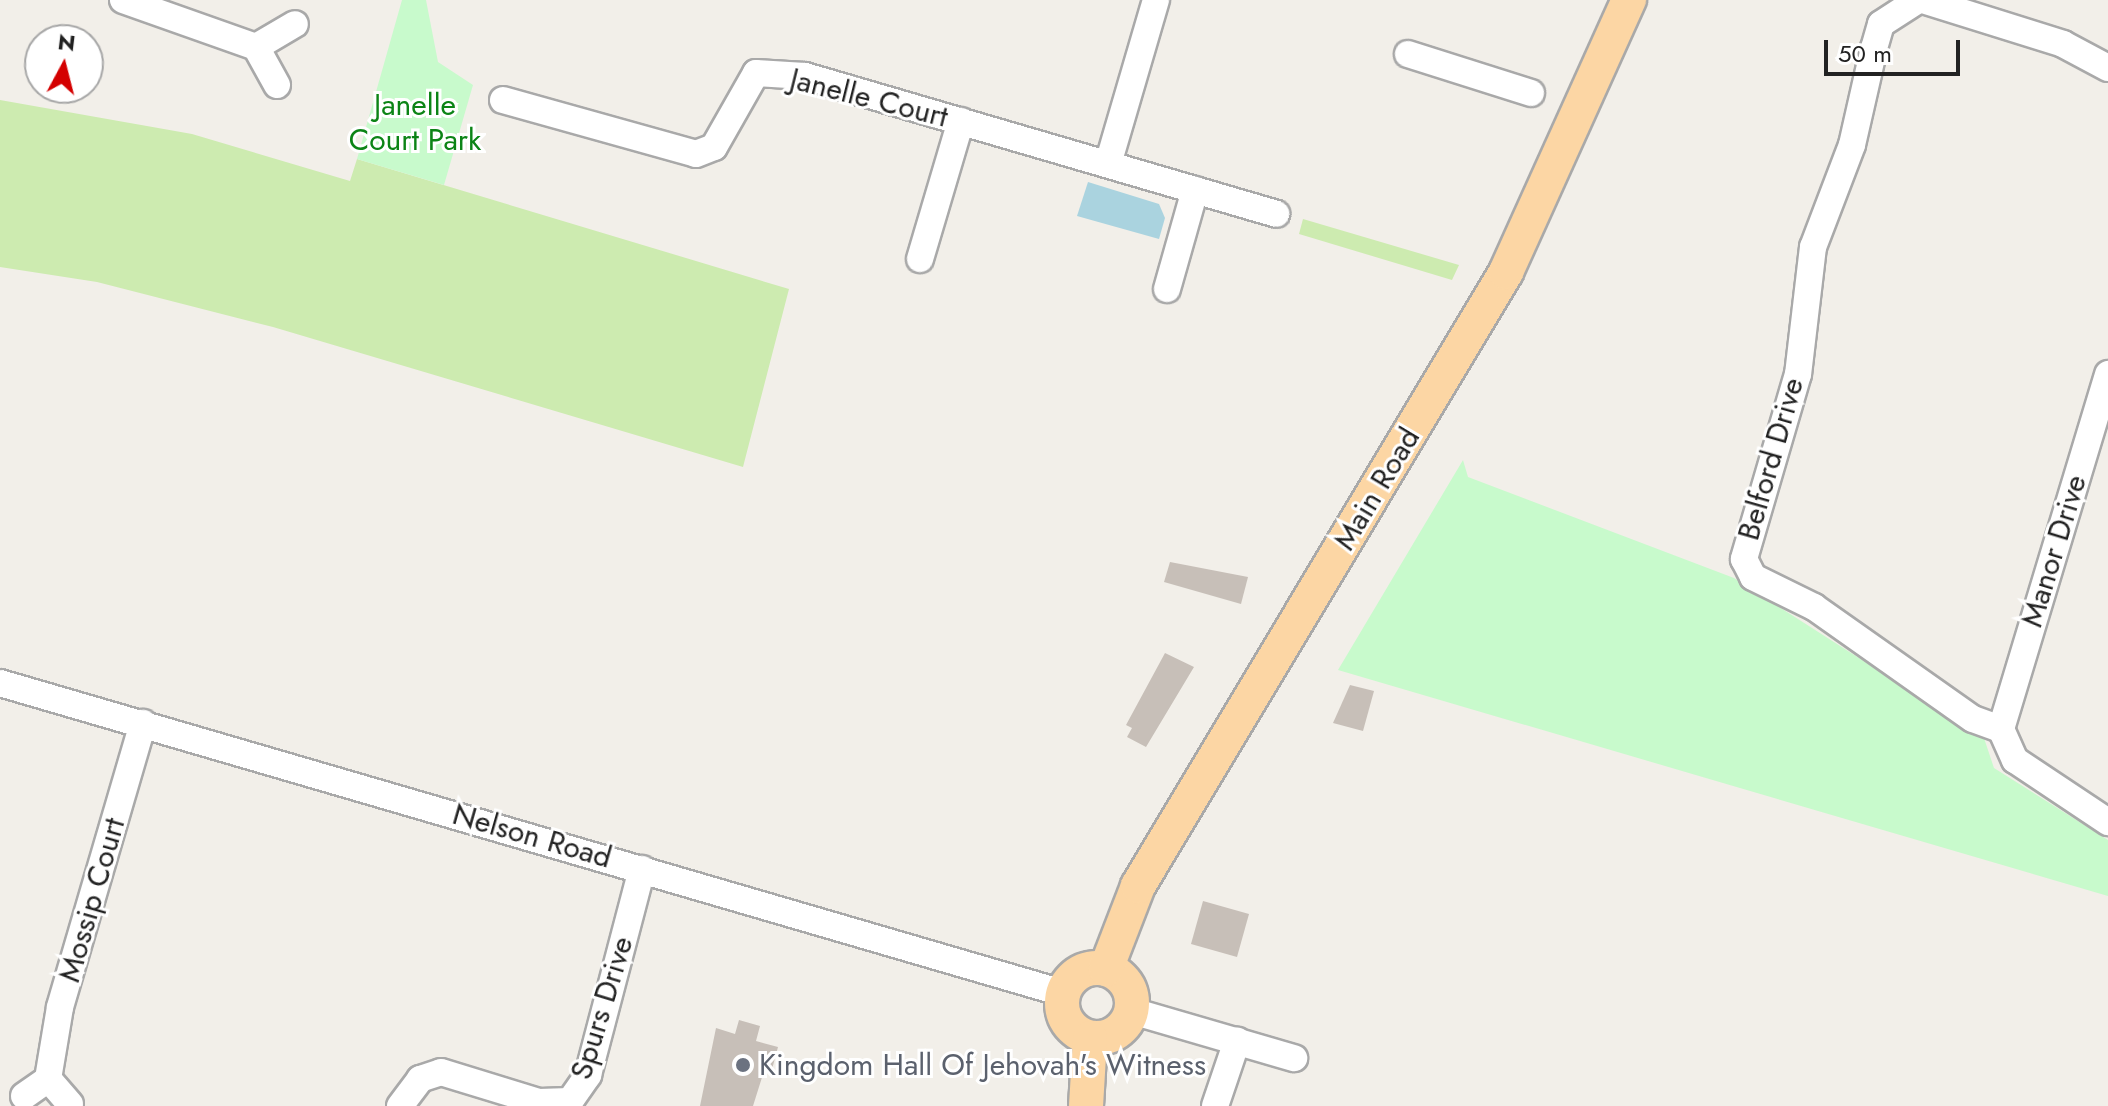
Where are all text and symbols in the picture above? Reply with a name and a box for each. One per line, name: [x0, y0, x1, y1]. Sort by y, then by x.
north arrow: [24, 24, 104, 104]
scale bar: [1828, 24, 1964, 74]
text: N: [56, 25, 77, 59]
text: 50 m: [1838, 36, 1892, 71]
street label: Janelle Court: [786, 61, 952, 135]
park label: Janelle Court Park: [349, 87, 481, 158]
street label: Belford Drive: [1731, 374, 1811, 544]
street label: Main Road: [1327, 421, 1427, 557]
street label: Manor Drive: [2014, 471, 2094, 631]
street label: Nelson Road: [448, 796, 616, 876]
street label: Mossip Court: [51, 814, 133, 986]
street label: Spurs Drive: [563, 932, 641, 1084]
place label: Kingdom Hall Of Jehovah's Witness: [759, 1047, 1206, 1083]
marker: Kingdom Hall Of Jehovah's Witness: [734, 1056, 752, 1074]

